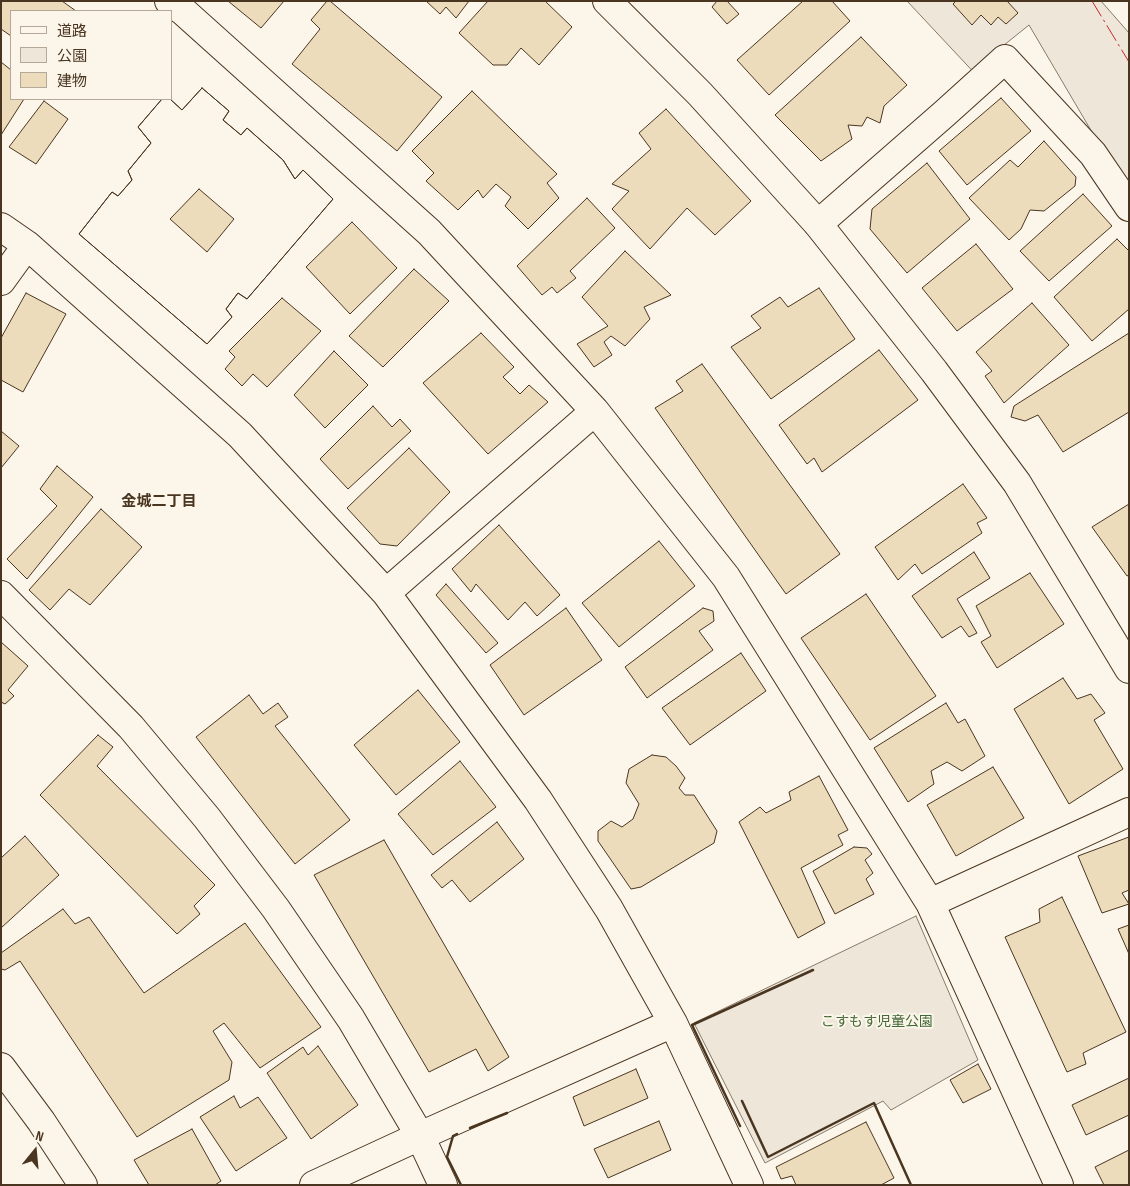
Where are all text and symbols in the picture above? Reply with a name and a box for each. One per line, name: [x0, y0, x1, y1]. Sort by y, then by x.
legend: [10, 10, 172, 100]
text: 道路: [57, 22, 87, 41]
text: 公園: [57, 47, 87, 66]
text: 建物: [57, 72, 87, 91]
district label: 金城二丁目: [122, 493, 196, 511]
park label: こすもす児童公園: [821, 1014, 933, 1030]
north arrow: [10, 1126, 60, 1176]
text: N: [33, 1127, 46, 1145]

